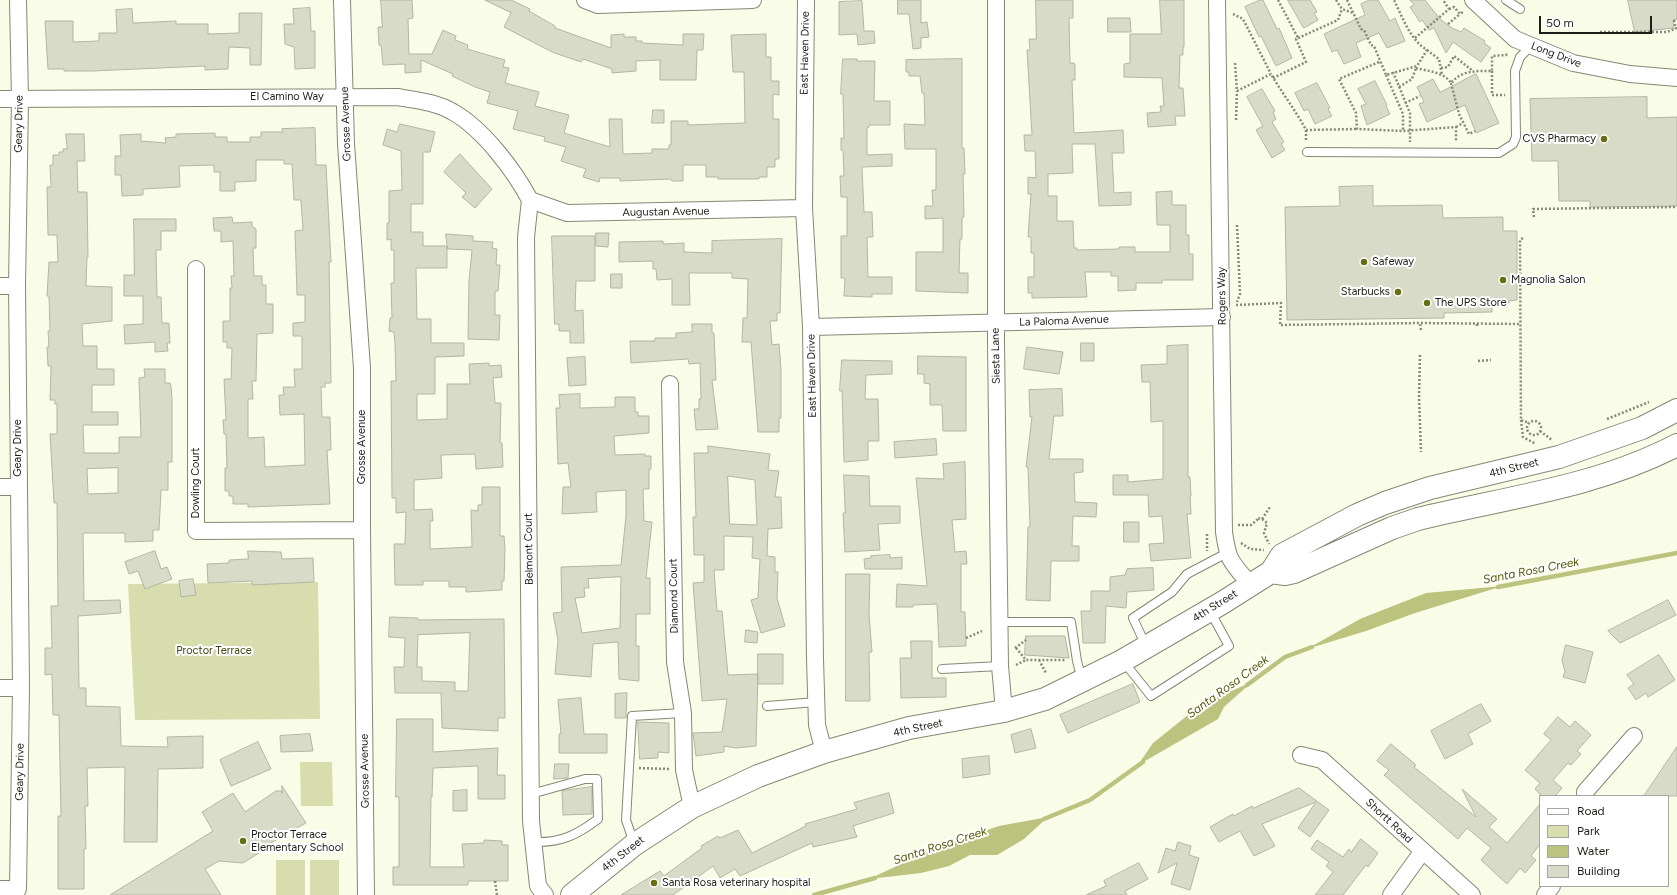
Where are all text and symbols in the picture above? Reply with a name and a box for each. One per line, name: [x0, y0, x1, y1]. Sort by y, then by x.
scale bar: [1541, 8, 1654, 34]
street label: East Haven Drive: [798, 11, 812, 95]
text: 50 m: [1546, 16, 1574, 30]
street label: Long Drive: [1529, 39, 1583, 71]
street label: Grosse Avenue: [338, 86, 354, 162]
street label: El Camino Way: [250, 90, 324, 104]
street label: Geary Drive: [12, 95, 26, 153]
place label: CVS Pharmacy: [1523, 132, 1596, 146]
marker: CVS Pharmacy: [1599, 134, 1609, 144]
street label: Augustan Avenue: [622, 205, 710, 219]
place label: Safeway: [1372, 255, 1414, 269]
marker: Safeway: [1359, 257, 1369, 267]
street label: Rogers Way: [1215, 267, 1229, 325]
place label: Magnolia Salon: [1511, 273, 1585, 287]
marker: Magnolia Salon: [1498, 275, 1508, 285]
place label: Starbucks: [1341, 285, 1390, 299]
marker: Starbucks: [1393, 287, 1403, 297]
place label: The UPS Store: [1435, 296, 1507, 310]
marker: The UPS Store: [1422, 298, 1432, 308]
street label: La Paloma Avenue: [1019, 313, 1109, 329]
street label: Siesta Lane: [989, 328, 1003, 384]
street label: East Haven Drive: [805, 334, 819, 418]
street label: Grosse Avenue: [355, 410, 369, 484]
street label: Geary Drive: [11, 419, 25, 477]
street label: Dowling Court: [189, 447, 203, 519]
street label: 4th Street: [1488, 455, 1540, 481]
street label: Belmont Court: [522, 513, 536, 585]
water label: Santa Rosa Creek: [1482, 555, 1580, 587]
street label: Diamond Court: [667, 558, 681, 634]
street label: 4th Street: [1190, 587, 1240, 625]
park label: Proctor Terrace: [176, 644, 252, 658]
water label: Santa Rosa Creek: [1184, 653, 1272, 721]
street label: 4th Street: [892, 716, 944, 740]
street label: Grosse Avenue: [358, 734, 372, 808]
street label: Geary Drive: [13, 743, 27, 801]
legend: [1539, 795, 1669, 887]
street label: Shortt Road: [1363, 796, 1415, 846]
text: Road: [1577, 804, 1605, 818]
water label: Santa Rosa Creek: [891, 824, 989, 868]
text: Park: [1577, 824, 1600, 838]
place label: Proctor Terrace Elementary School: [251, 828, 343, 854]
street label: 4th Street: [599, 833, 647, 875]
marker: Proctor Terrace Elementary School: [238, 836, 248, 846]
text: Water: [1577, 844, 1609, 858]
text: Building: [1577, 864, 1620, 878]
place label: Santa Rosa veterinary hospital: [662, 876, 811, 890]
marker: Santa Rosa veterinary hospital: [649, 878, 659, 888]

